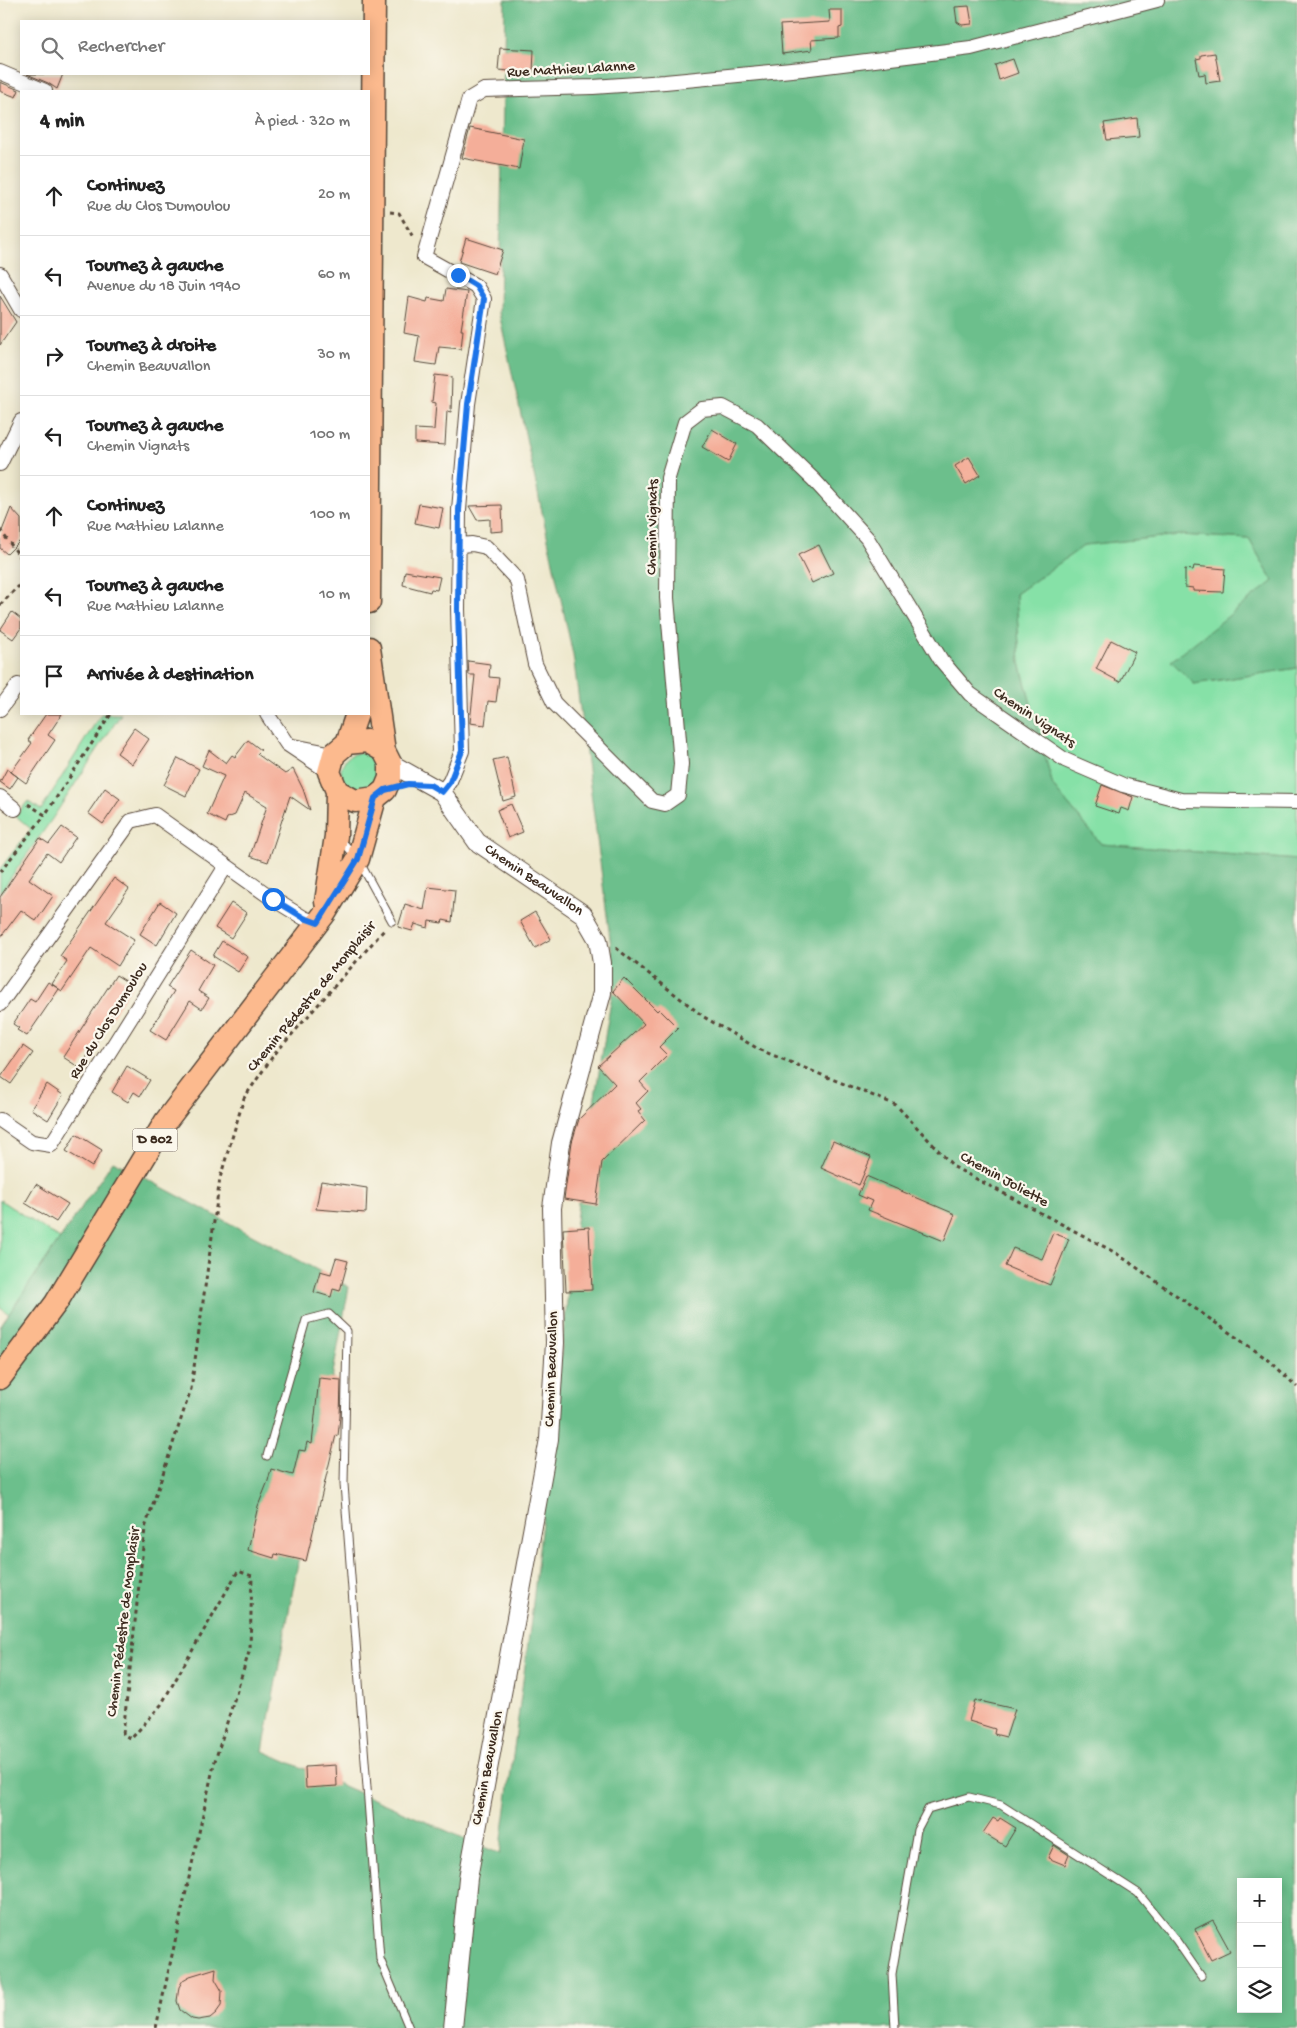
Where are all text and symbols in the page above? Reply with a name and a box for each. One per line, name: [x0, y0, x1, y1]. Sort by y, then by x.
search box: [20, 20, 370, 75]
icon: search: [38, 34, 66, 62]
text: Rechercher: [78, 36, 164, 59]
street label: Rue Mathieu Lalanne: [507, 58, 636, 82]
text: 4 min: [40, 110, 84, 135]
text: À pied · 320 m: [255, 113, 350, 132]
text: Continuez: [87, 175, 164, 198]
icon: ahead: [40, 182, 68, 210]
text: 20 m: [318, 186, 350, 205]
text: Rue du Clos Dumoulou: [87, 198, 230, 217]
text: Tournez à gauche: [87, 255, 223, 278]
icon: left: [40, 262, 68, 290]
route end: [447, 264, 470, 287]
text: 60 m: [318, 266, 350, 285]
text: Avenue du 18 Juin 1940: [87, 278, 241, 297]
text: Tournez à droite: [87, 335, 216, 358]
icon: right: [40, 342, 68, 370]
text: 30 m: [317, 346, 350, 365]
text: Chemin Beauvallon: [87, 358, 210, 377]
text: Tournez à gauche: [87, 415, 223, 438]
icon: left: [40, 422, 68, 450]
text: 100 m: [310, 426, 350, 445]
text: Chemin Vignats: [87, 438, 189, 457]
street label: Chemin Vignats: [643, 479, 663, 575]
text: Continuez: [87, 495, 164, 518]
icon: ahead: [40, 502, 68, 530]
text: 100 m: [310, 506, 350, 525]
text: Rue Mathieu Lalanne: [87, 518, 224, 537]
text: Tournez à gauche: [87, 575, 223, 598]
icon: left: [40, 582, 68, 610]
text: 10 m: [319, 586, 350, 605]
text: Rue Mathieu Lalanne: [87, 598, 224, 617]
icon: arrive: [40, 662, 68, 690]
text: Arrivée à destination: [87, 664, 253, 687]
street label: Chemin Vignats: [989, 684, 1079, 752]
street label: Chemin Beauvallon: [481, 840, 587, 920]
route start: [262, 888, 285, 911]
street label: Chemin Pédestre de Monplaisir: [244, 917, 381, 1076]
street label: Rue du Clos Dumoulou: [66, 959, 152, 1083]
road number: D 802: [132, 1128, 178, 1152]
street label: Chemin Joliette: [957, 1148, 1052, 1212]
street label: Chemin Beauvallon: [541, 1311, 563, 1427]
street label: Chemin Pédestre de Monplaisir: [103, 1524, 145, 1718]
street label: Chemin Beauvallon: [468, 1709, 508, 1827]
map controls: [1237, 1878, 1282, 2013]
button: +: [1237, 1878, 1282, 1923]
button: −: [1237, 1923, 1282, 1968]
button: layers: [1237, 1968, 1282, 2013]

